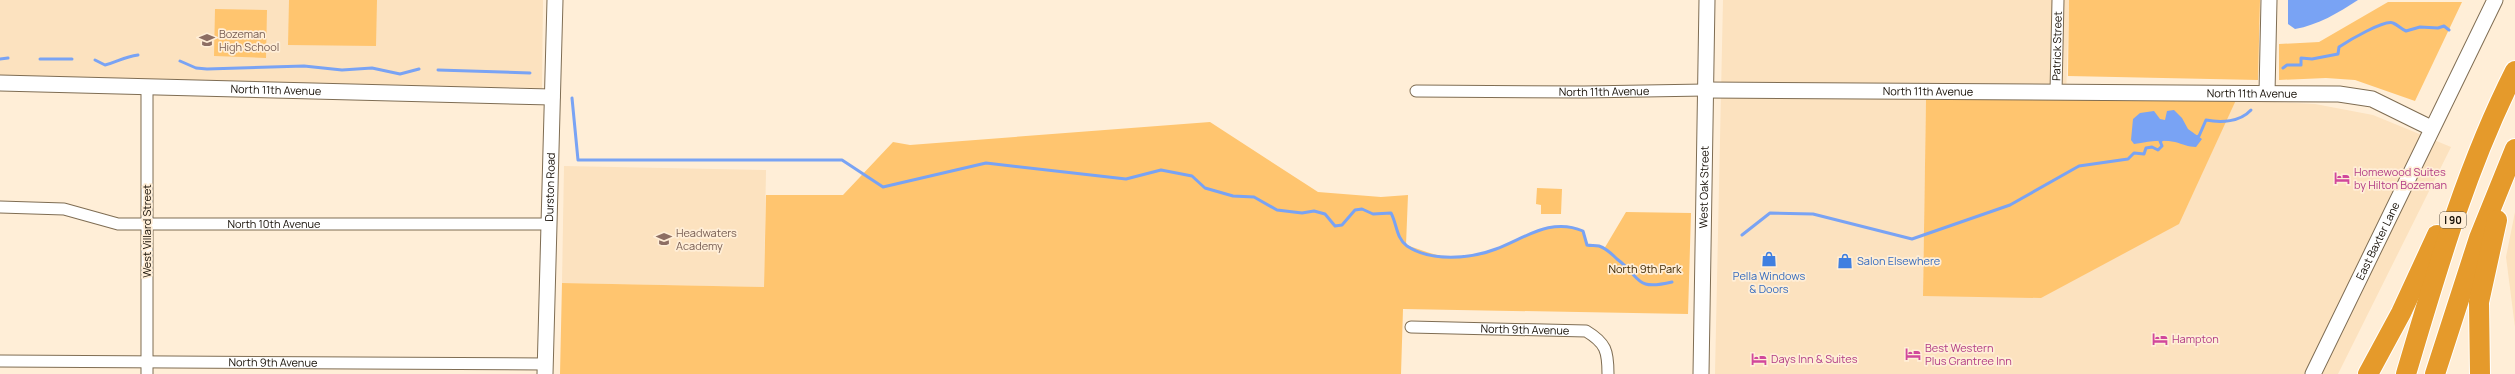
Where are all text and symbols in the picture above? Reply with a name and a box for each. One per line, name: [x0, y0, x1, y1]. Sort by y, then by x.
street label: Patrick Street: [2048, 11, 2065, 81]
place label: Bozeman High School: [219, 26, 279, 54]
school or university icon: Bozeman High School: [198, 31, 216, 49]
street label: North 11th Avenue: [230, 81, 322, 98]
street label: North 11th Avenue: [1559, 83, 1650, 99]
street label: North 11th Avenue: [1883, 83, 1974, 99]
street label: North 11th Avenue: [2207, 85, 2298, 101]
street label: West Oak Street: [1695, 146, 1712, 228]
street label: Durston Road: [541, 152, 558, 222]
place label: Homewood Suites by Hilton Bozeman: [2354, 164, 2447, 192]
hotel icon: Homewood Suites by Hilton Bozeman: [2333, 169, 2351, 187]
street label: West Villard Street: [139, 184, 154, 278]
street label: East Baxter Lane: [2352, 199, 2403, 282]
road number: I 90: [2440, 212, 2466, 228]
street label: North 10th Avenue: [227, 216, 321, 231]
place label: Headwaters Academy: [676, 225, 737, 253]
school or university icon: Headwaters Academy: [655, 230, 673, 248]
shop icon: Pella Windows & Doors: [1760, 250, 1778, 268]
shop icon: Salon Elsewhere: [1836, 252, 1854, 270]
place label: Salon Elsewhere: [1857, 253, 1941, 268]
park label: North 9th Park: [1608, 261, 1682, 276]
place label: Pella Windows & Doors: [1733, 268, 1805, 296]
street label: North 9th Avenue: [1480, 321, 1570, 338]
hotel icon: Hampton: [2151, 330, 2169, 348]
place label: Hampton: [2172, 331, 2219, 346]
place label: Best Western Plus Grantree Inn: [1925, 340, 2012, 368]
hotel icon: Best Western Plus Grantree Inn: [1904, 345, 1922, 363]
hotel icon: Days Inn & Suites: [1750, 350, 1768, 368]
place label: Days Inn & Suites: [1771, 351, 1858, 366]
street label: North 9th Avenue: [229, 354, 318, 370]

